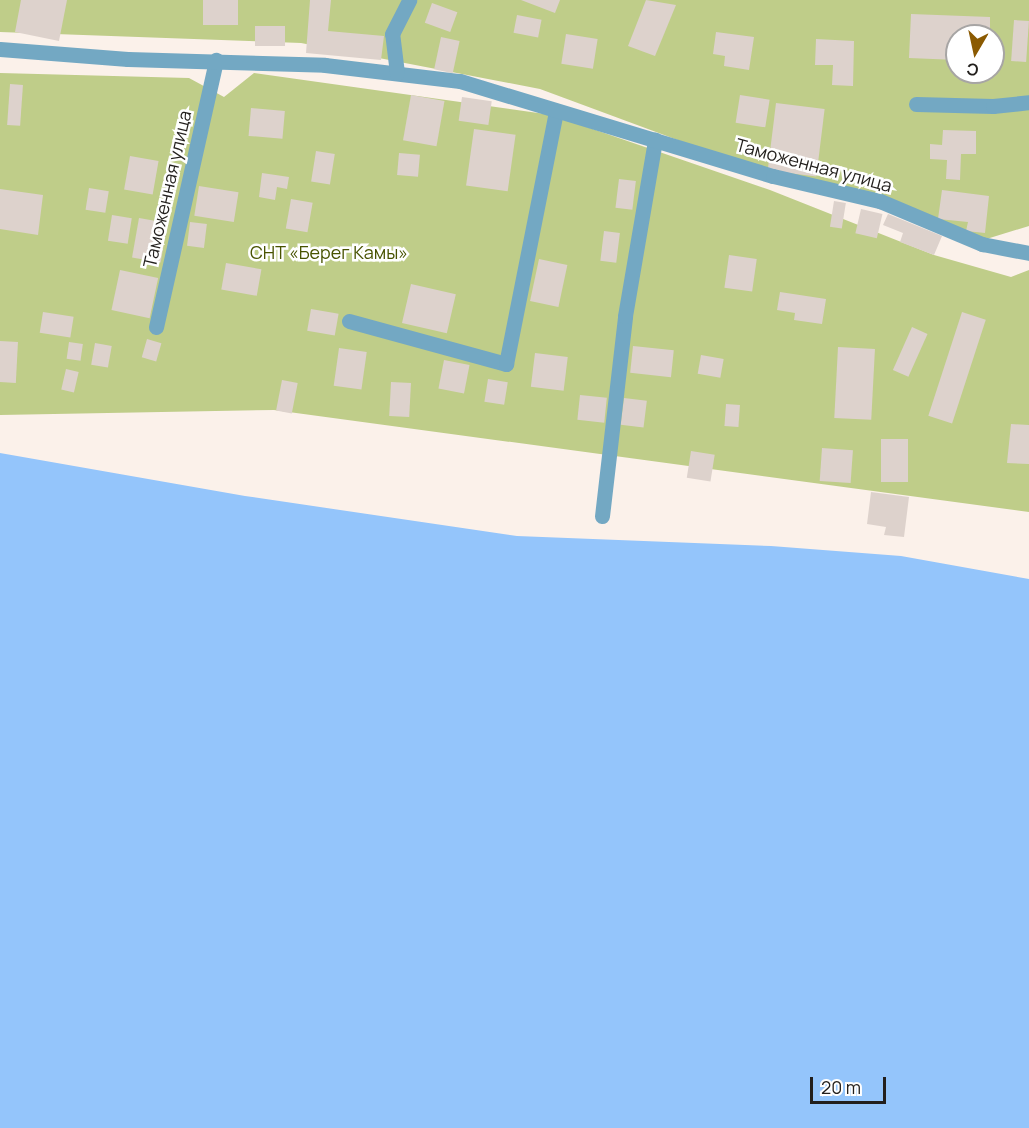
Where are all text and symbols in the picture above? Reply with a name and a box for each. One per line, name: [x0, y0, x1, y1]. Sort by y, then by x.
north arrow: [945, 24, 1005, 84]
text: С: [965, 58, 980, 82]
street label: Таможенная улица: [138, 108, 196, 270]
street label: Таможенная улица: [734, 134, 894, 196]
park label: СНТ «Берег Камы»: [250, 241, 408, 263]
scale bar: [813, 1065, 890, 1103]
text: 20 m: [821, 1075, 861, 1099]

